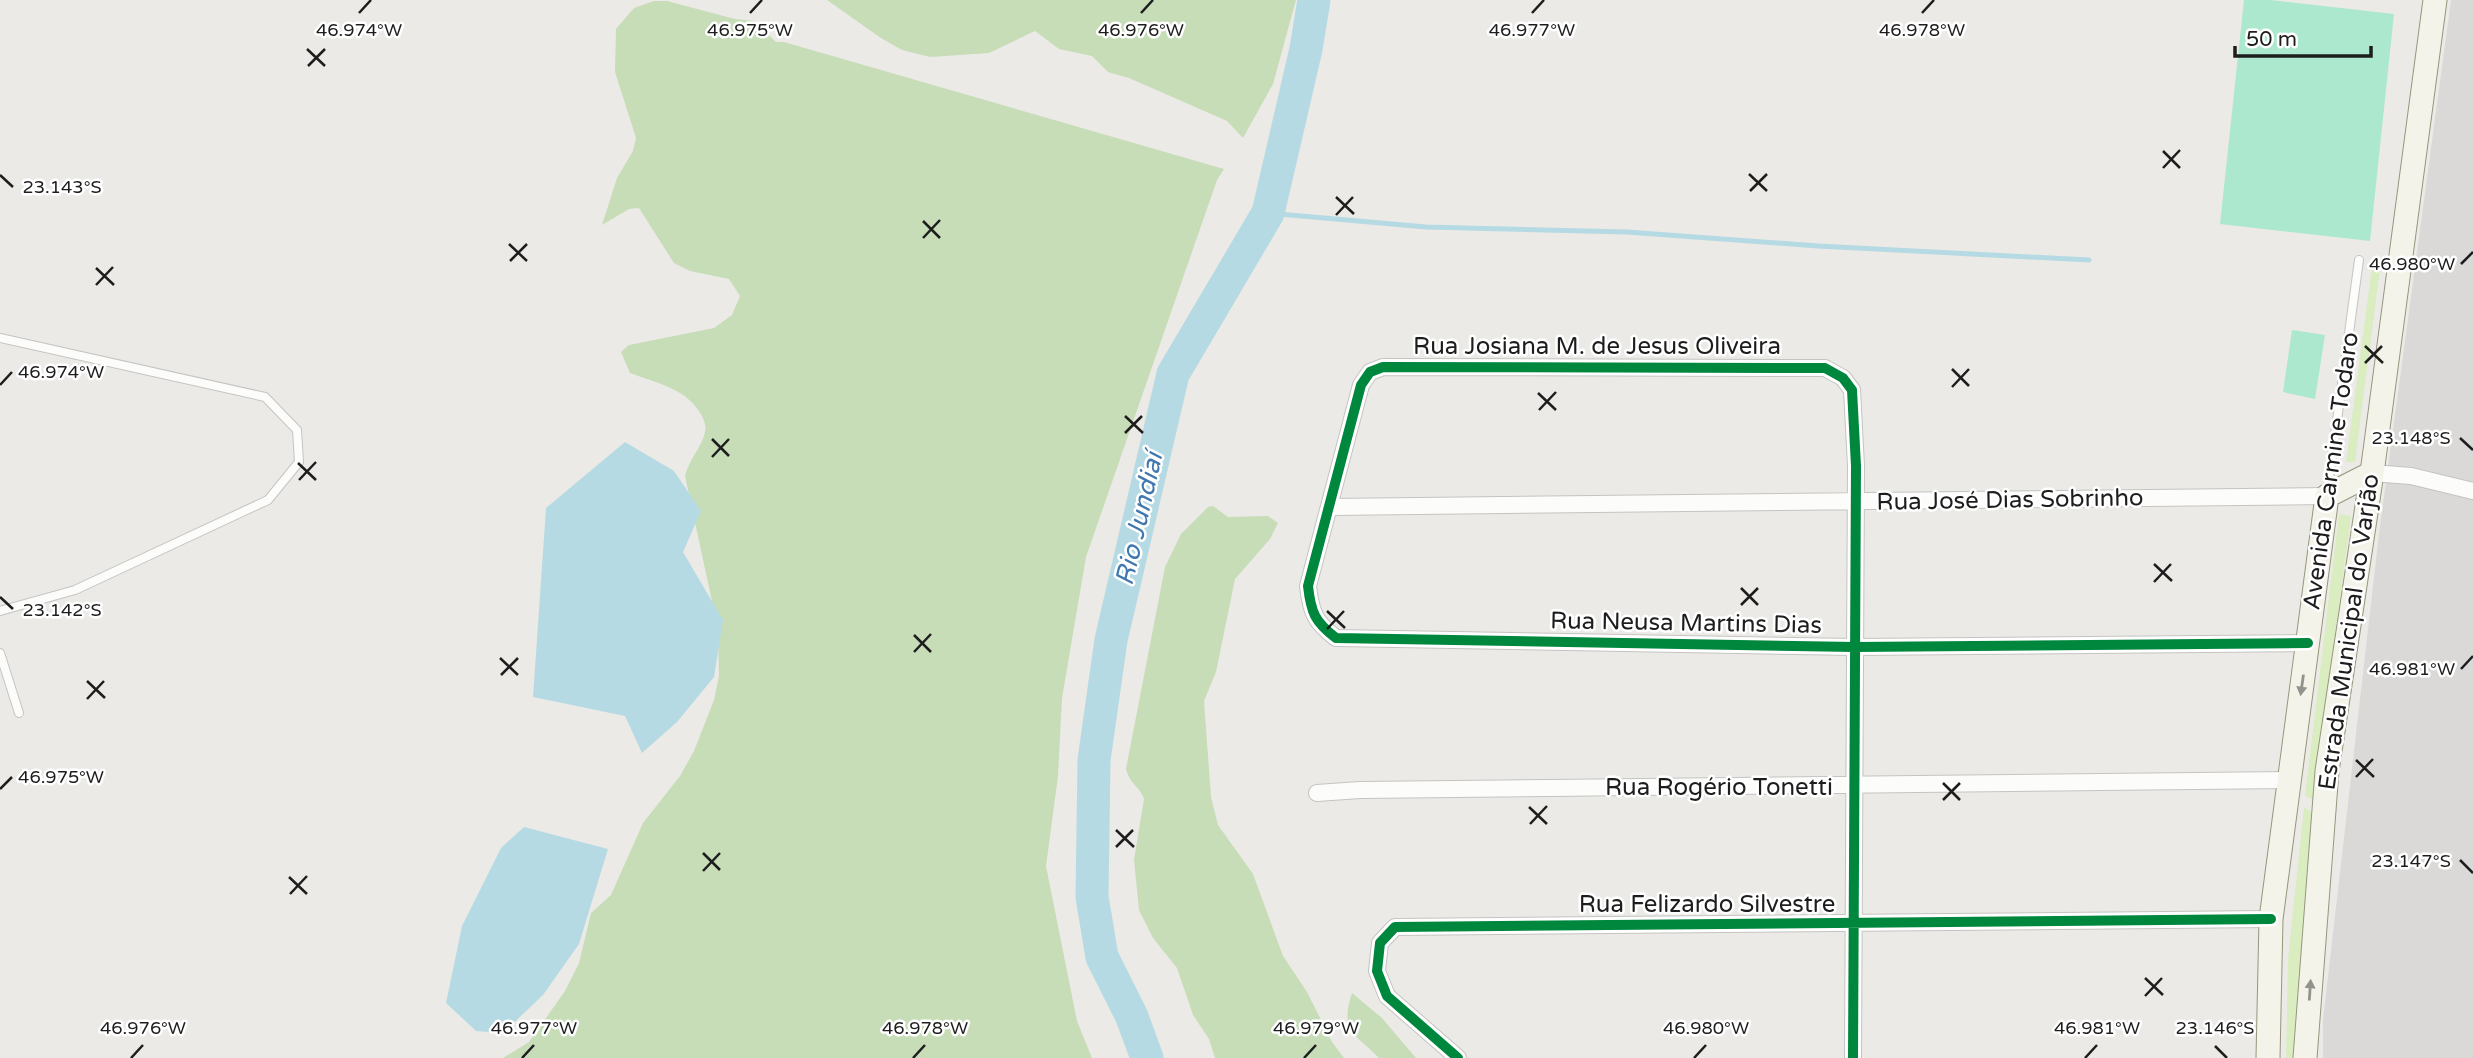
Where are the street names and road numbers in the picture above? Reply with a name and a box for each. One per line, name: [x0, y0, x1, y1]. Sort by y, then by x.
street label: Avenida Carmine Todaro: [2297, 330, 2365, 612]
street label: Rua Josiana M. de Jesus Oliveira: [1413, 332, 1781, 361]
street label: Estrada Municipal do Varjão: [2312, 472, 2386, 792]
street label: Rua José Dias Sobrinho: [1876, 483, 2144, 517]
street label: Rua Neusa Martins Dias: [1550, 606, 1822, 640]
street label: Rua Rogério Tonetti: [1605, 773, 1833, 802]
street label: Rua Felizardo Silvestre: [1579, 890, 1835, 919]

